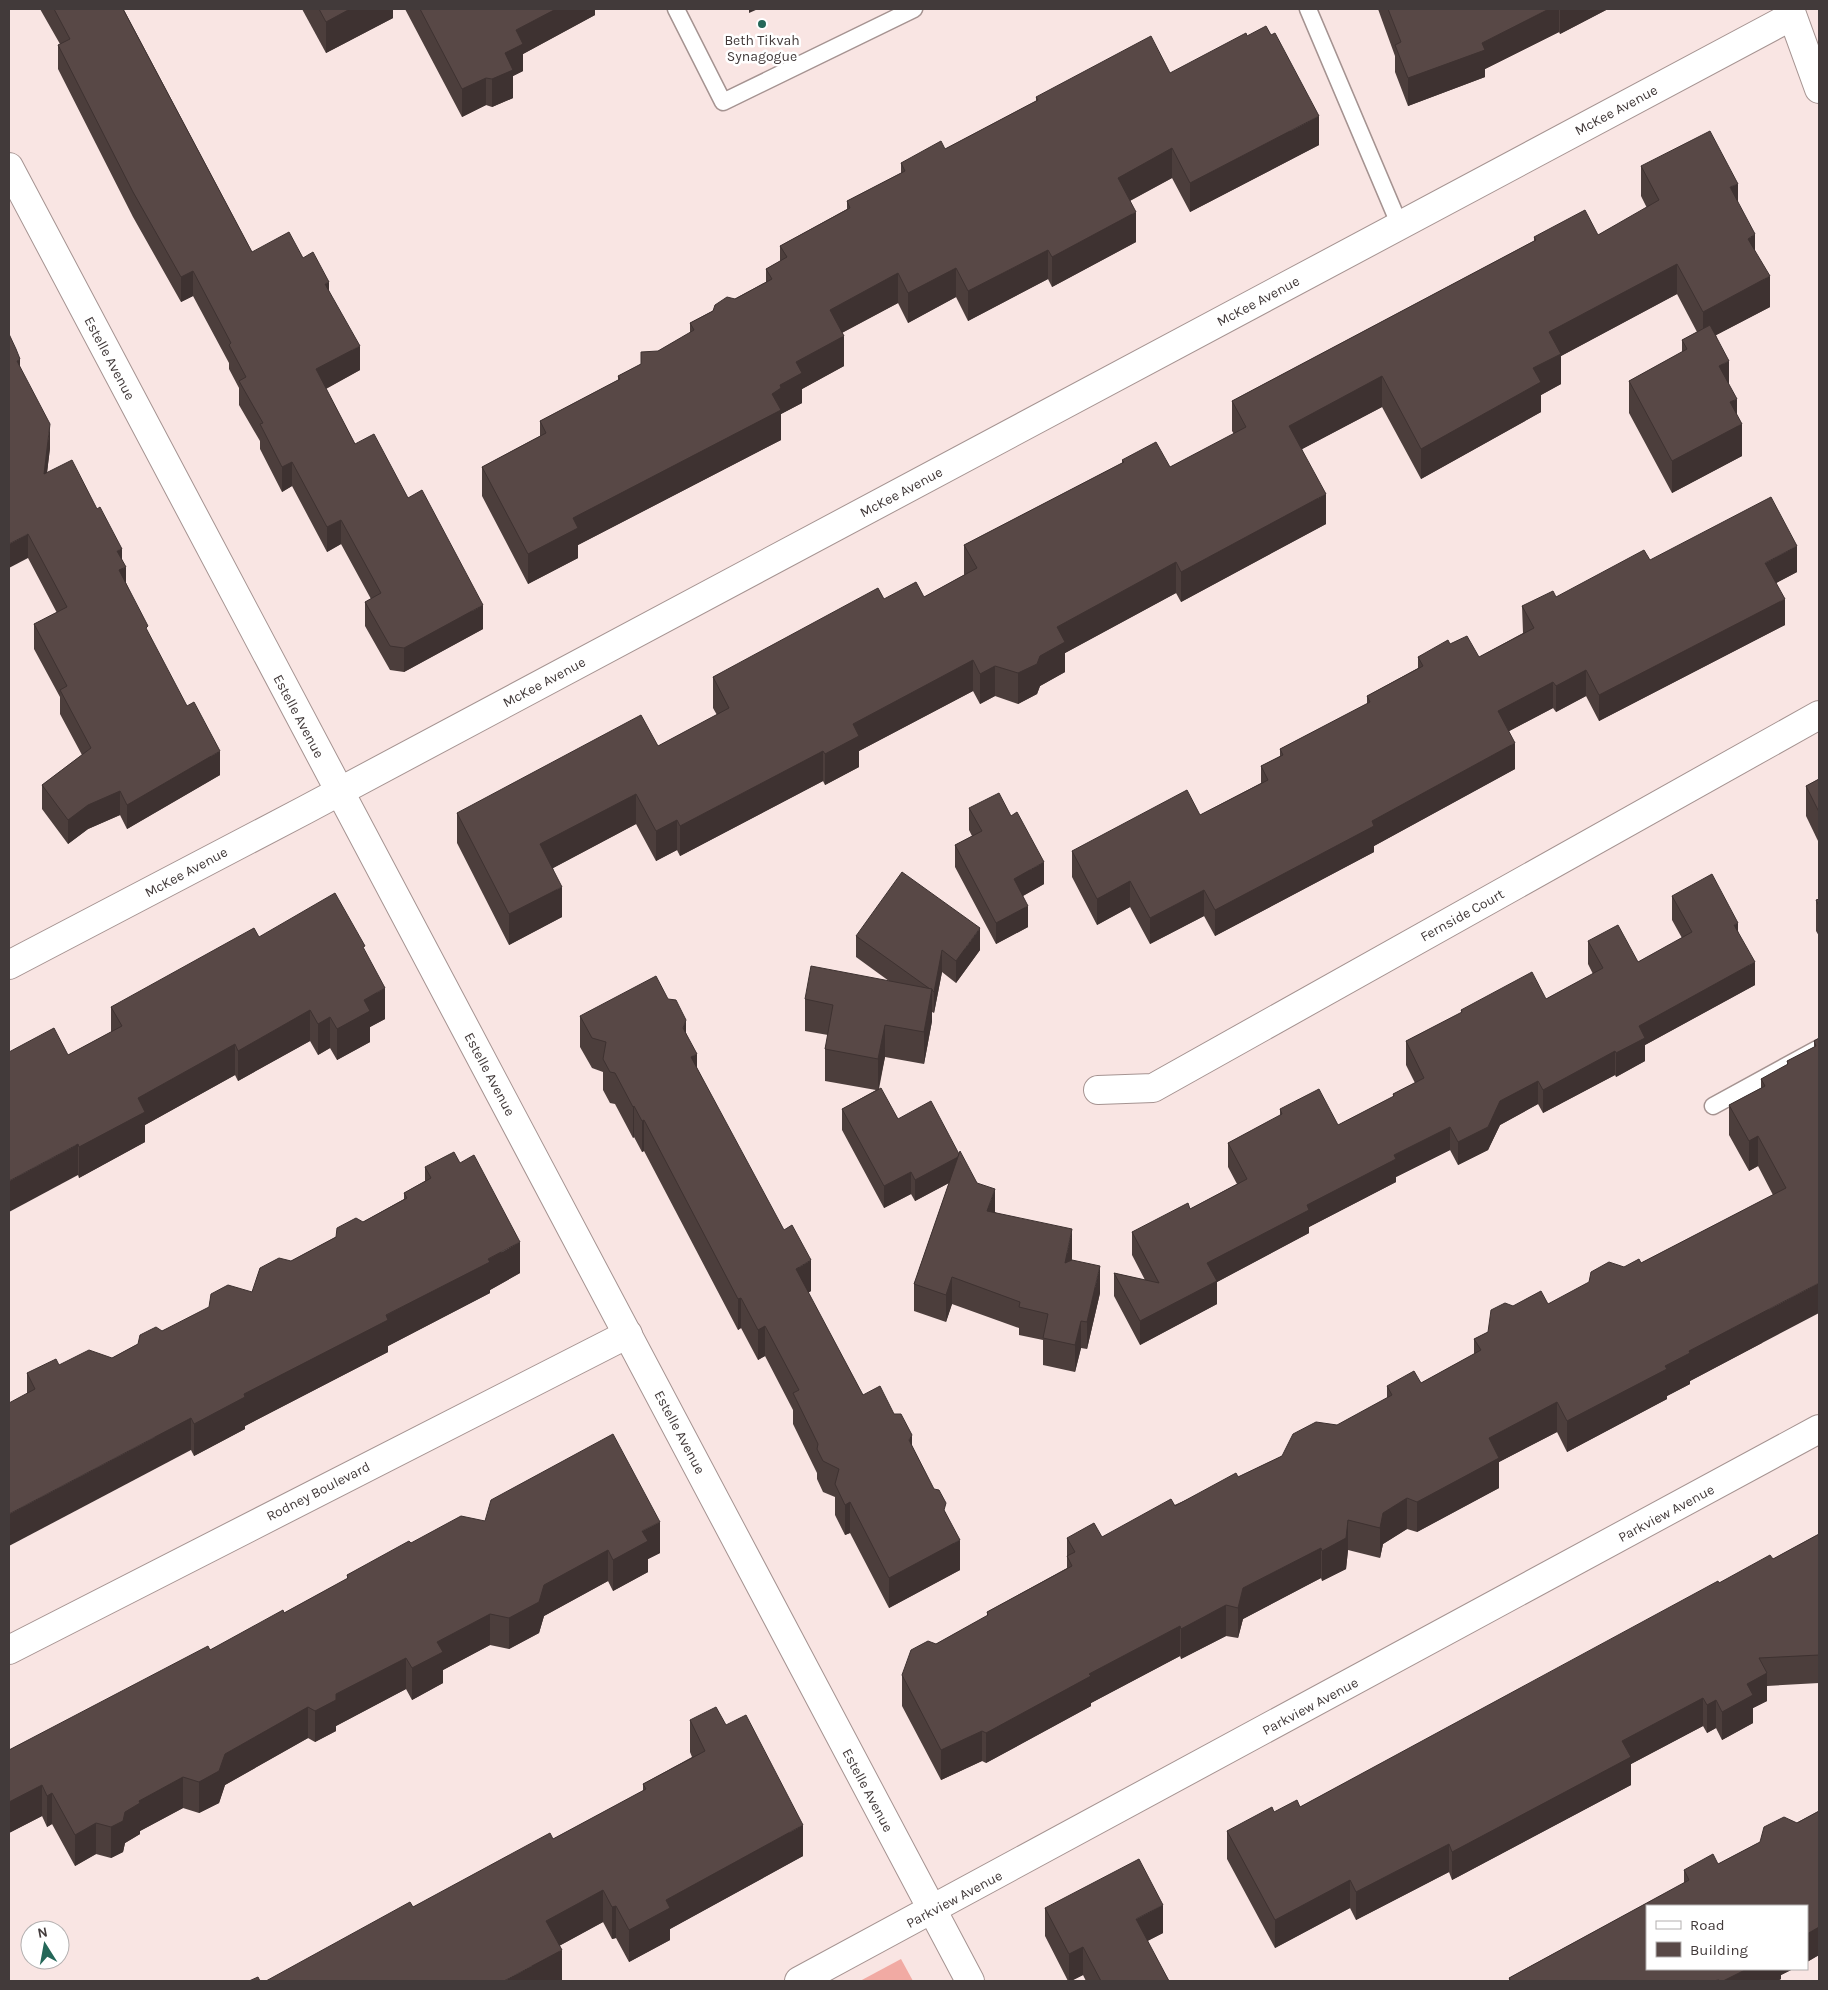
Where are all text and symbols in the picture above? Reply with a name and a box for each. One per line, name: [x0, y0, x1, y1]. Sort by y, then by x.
marker: Beth Tikvah Synagogue: [756, 18, 768, 30]
place label: Beth Tikvah Synagogue: [724, 32, 800, 65]
street label: McKee Avenue: [1572, 81, 1661, 139]
street label: McKee Avenue: [1214, 272, 1303, 330]
street label: Estelle Avenue: [80, 314, 139, 403]
street label: McKee Avenue: [857, 463, 946, 521]
street label: McKee Avenue: [500, 653, 589, 711]
street label: Estelle Avenue: [269, 672, 328, 761]
street label: McKee Avenue: [142, 843, 231, 901]
street label: Fernside Court: [1417, 885, 1507, 945]
street label: Estelle Avenue: [460, 1030, 519, 1119]
street label: Estelle Avenue: [650, 1388, 709, 1477]
street label: Rodney Boulevard: [264, 1458, 373, 1525]
street label: Parkview Avenue: [1615, 1481, 1717, 1546]
street label: Parkview Avenue: [1259, 1674, 1361, 1739]
street label: Estelle Avenue: [838, 1746, 897, 1835]
street label: Parkview Avenue: [903, 1867, 1005, 1932]
legend: [1646, 1905, 1808, 1970]
text: Road: [1690, 1916, 1725, 1934]
north arrow: [20, 1920, 70, 1970]
text: N: [36, 1923, 49, 1942]
text: Building: [1690, 1941, 1748, 1959]

